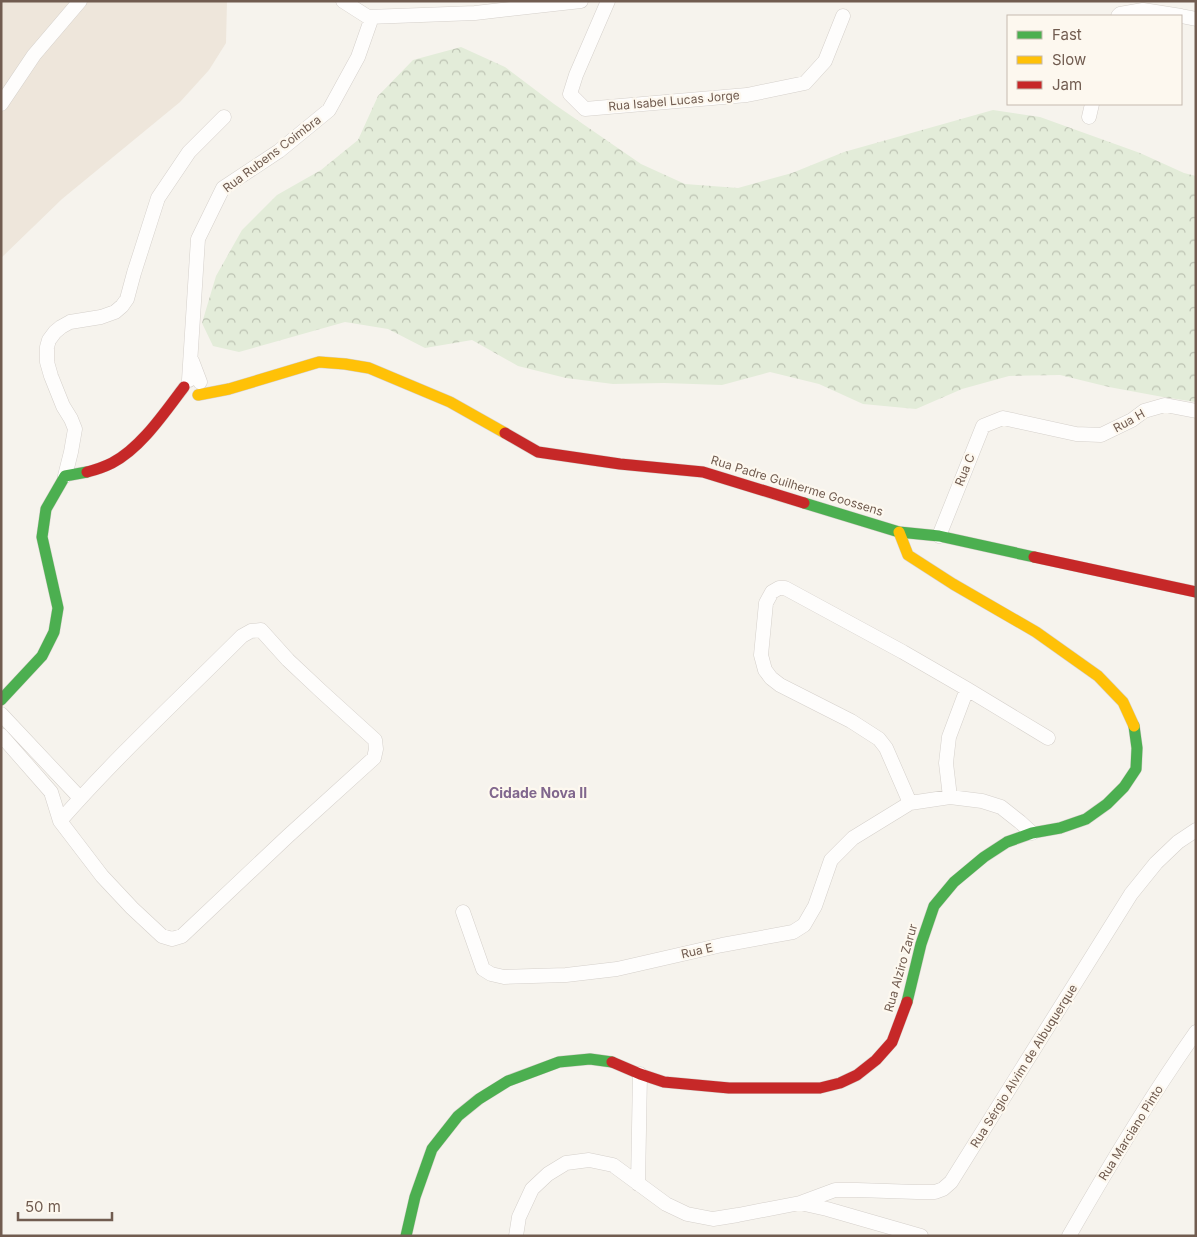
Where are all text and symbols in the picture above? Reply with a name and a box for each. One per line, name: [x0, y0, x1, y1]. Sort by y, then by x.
legend: [1007, 15, 1182, 105]
text: Fast: [1052, 25, 1082, 44]
text: Slow: [1052, 50, 1086, 69]
text: Jam: [1052, 75, 1082, 94]
street label: Rua Isabel Lucas Jorge: [608, 87, 740, 114]
street label: Rua Rubens Coimbra: [220, 112, 324, 195]
street label: Rua H: [1110, 406, 1147, 435]
street label: Rua C: [951, 451, 978, 488]
street label: Rua Padre Guilherme Goossens: [709, 452, 885, 519]
district label: Cidade Nova II: [489, 784, 587, 801]
street label: Rua Alziro Zarur: [881, 922, 920, 1014]
street label: Rua E: [680, 940, 714, 961]
street label: Rua Sérgio Alvim de Albuquerque: [967, 981, 1080, 1150]
street label: Rua Marciano Pinto: [1095, 1082, 1166, 1183]
scale bar: [18, 1190, 111, 1222]
text: 50 m: [25, 1197, 61, 1216]

